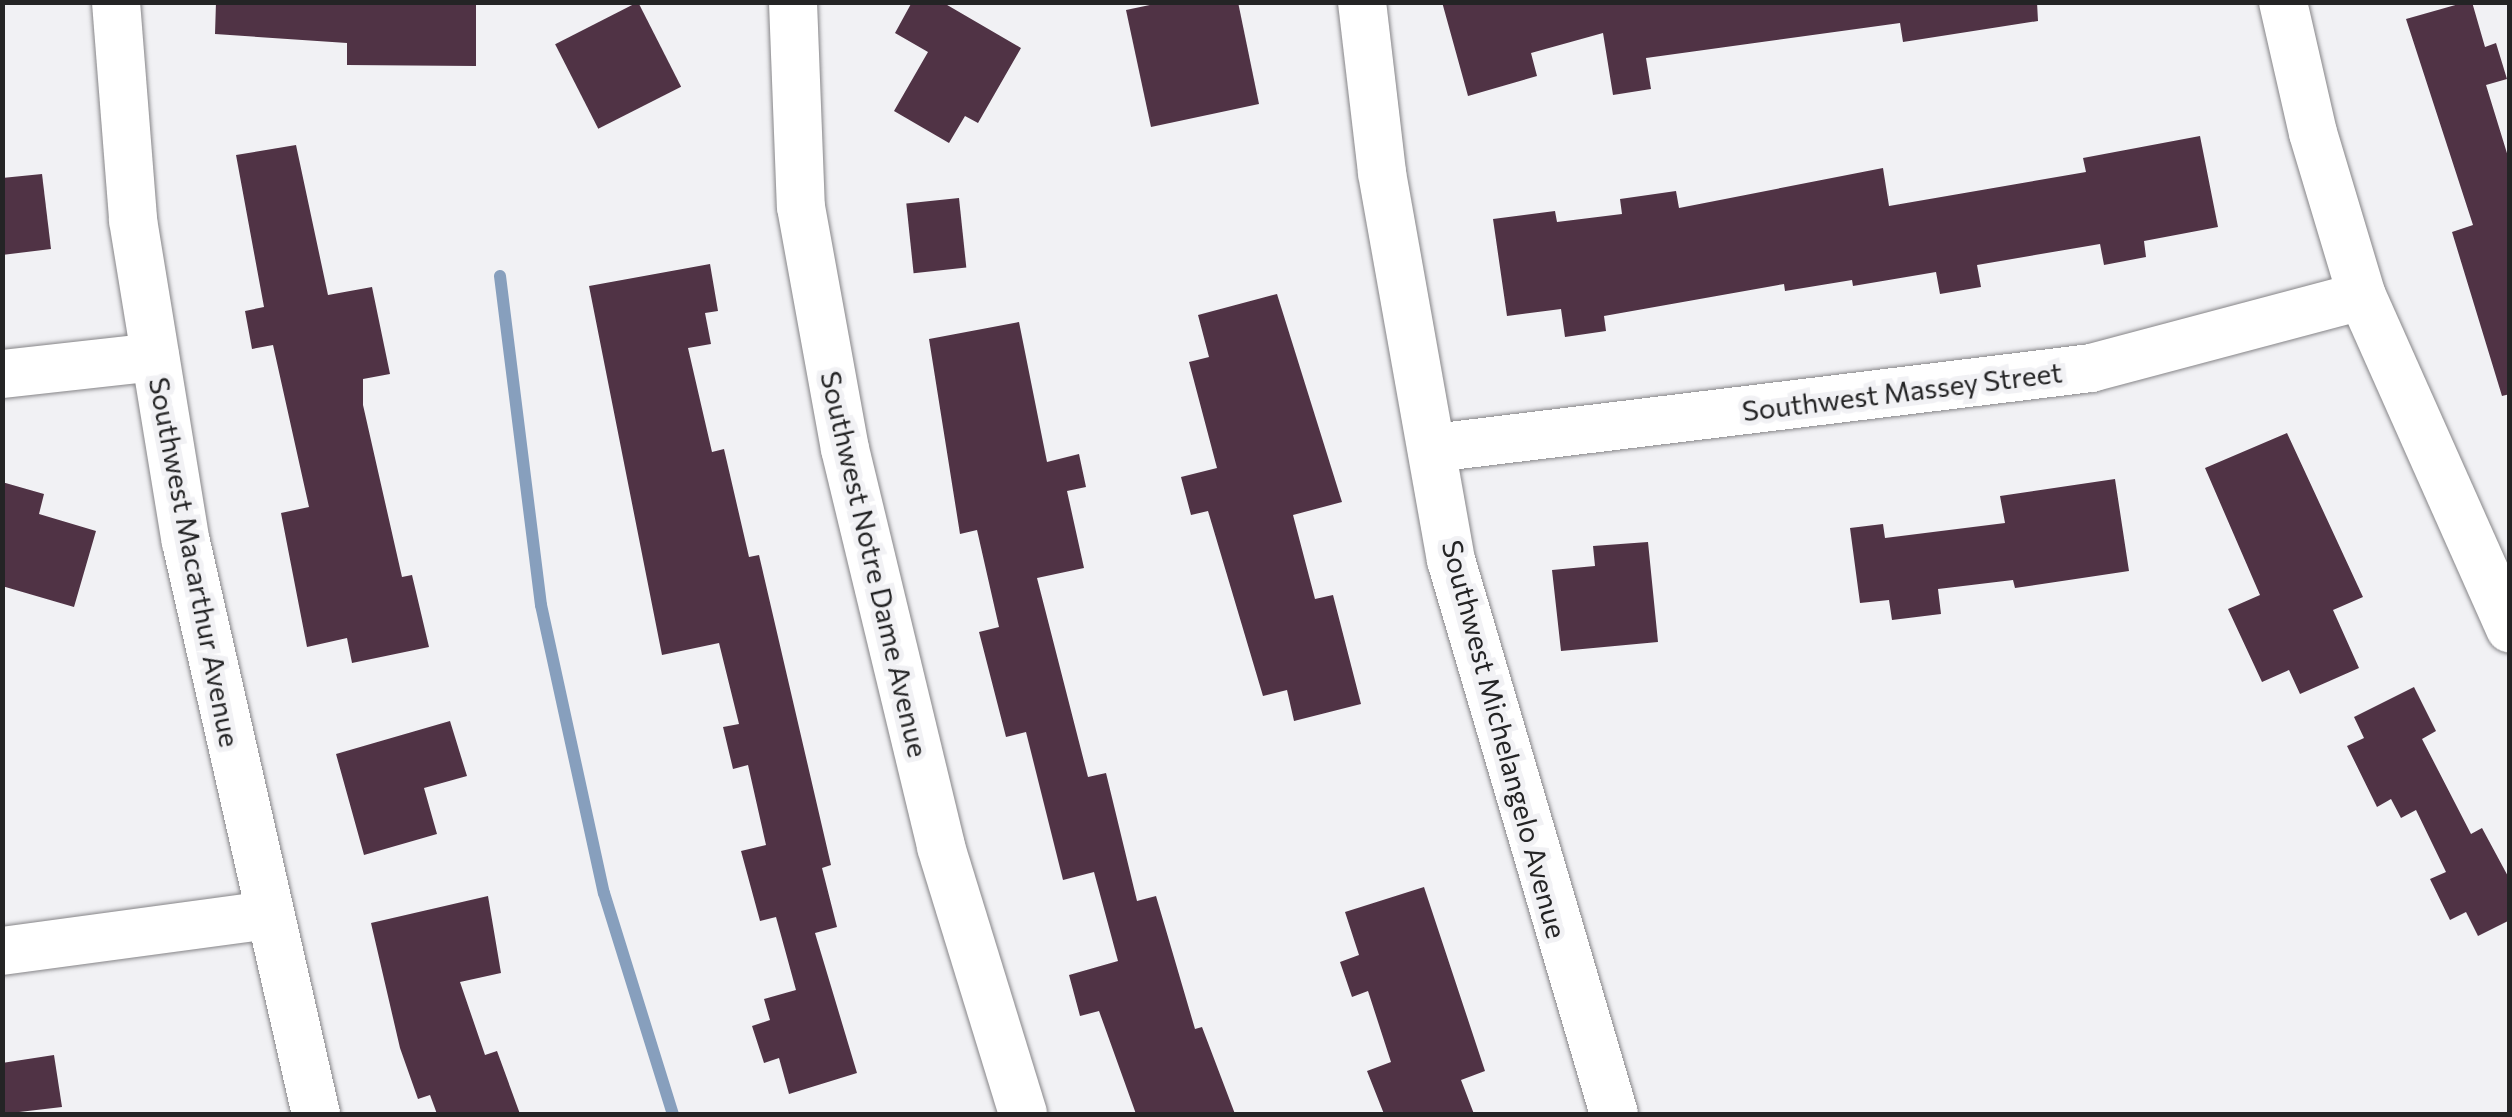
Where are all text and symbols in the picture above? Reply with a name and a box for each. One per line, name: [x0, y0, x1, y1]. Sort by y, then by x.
street label: Southwest Massey Street: [1740, 355, 2064, 427]
street label: Southwest Notre Dame Avenue: [814, 368, 936, 760]
street label: Southwest Macarthur Avenue: [143, 374, 247, 750]
street label: Southwest Michelangelo Avenue: [1436, 536, 1574, 942]

